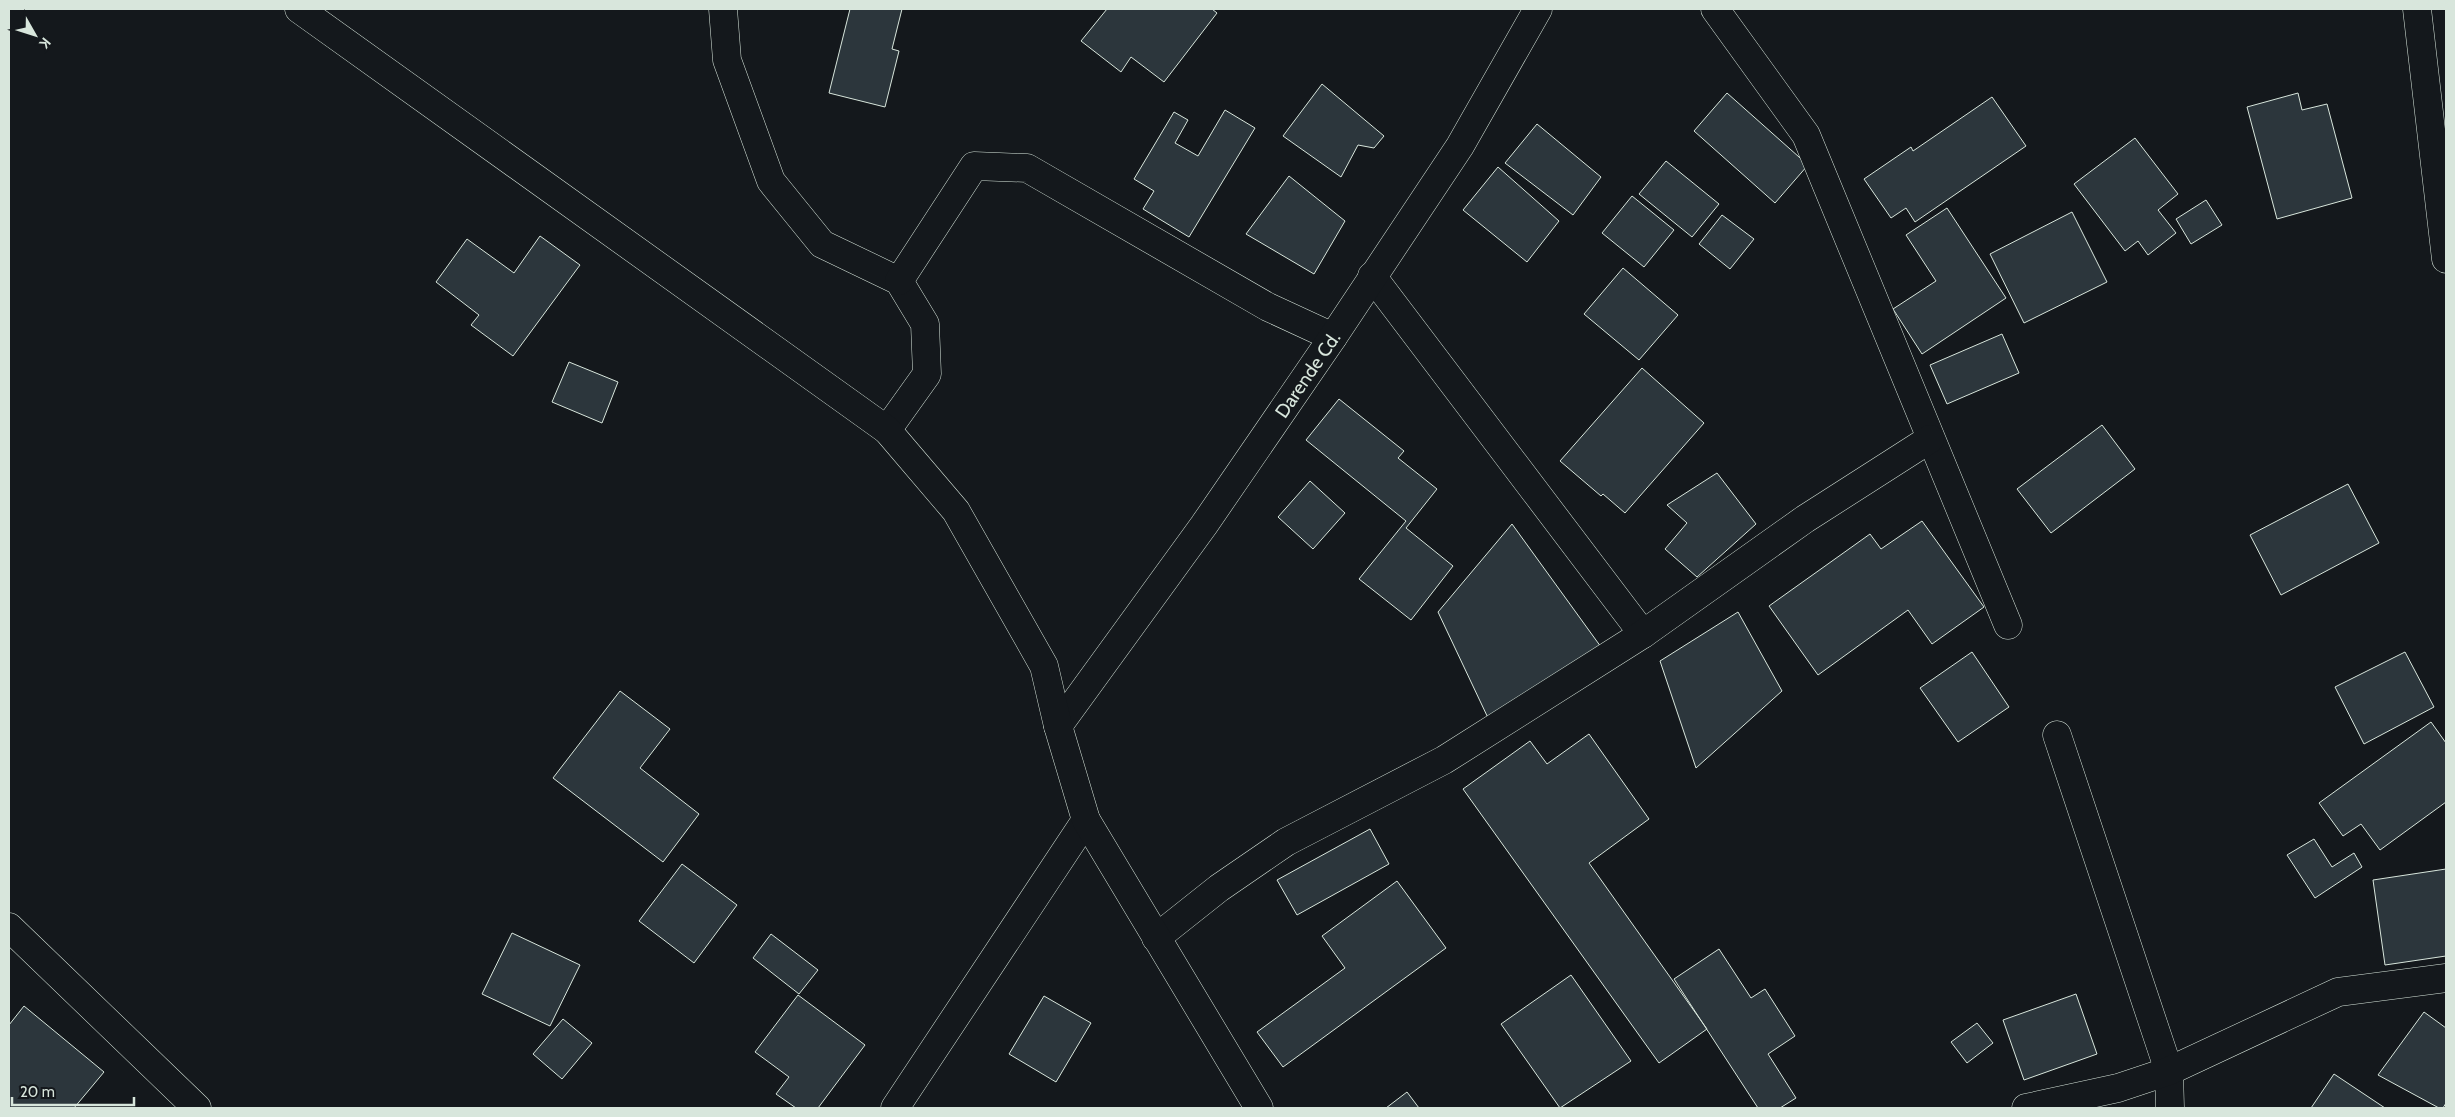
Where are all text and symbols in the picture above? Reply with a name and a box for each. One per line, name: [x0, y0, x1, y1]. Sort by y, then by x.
north arrow: [10, 10, 60, 60]
text: K: [35, 34, 55, 52]
street label: Darende Cd.: [1270, 327, 1345, 422]
scale bar: [12, 1074, 135, 1106]
text: 20 m: [20, 1083, 55, 1101]

